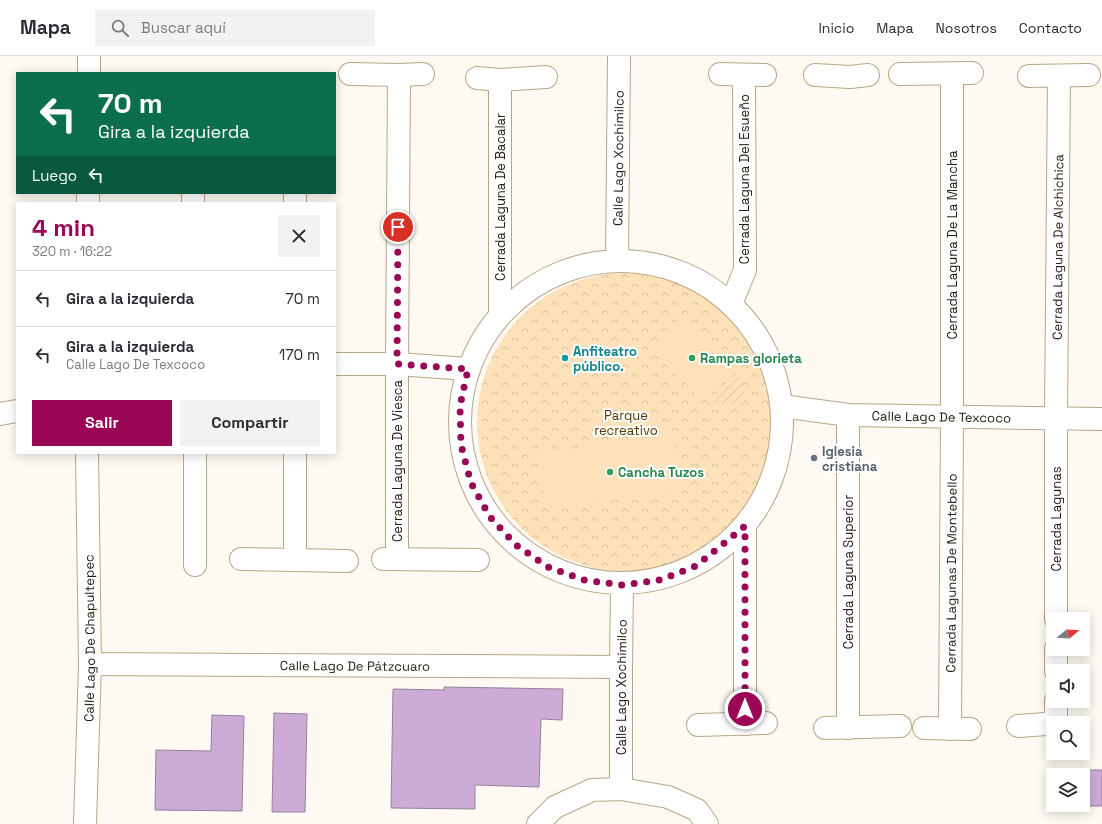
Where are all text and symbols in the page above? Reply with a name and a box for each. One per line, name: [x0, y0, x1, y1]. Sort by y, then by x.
search box: [95, 10, 375, 46]
text: Mapa: [20, 15, 71, 40]
icon: search: [109, 17, 131, 39]
text: Buscar aquí: [141, 18, 226, 37]
text: Inicio: [818, 19, 854, 37]
text: Mapa: [876, 19, 914, 37]
text: Nosotros: [936, 19, 997, 37]
text: Contacto: [1019, 19, 1082, 37]
text: 70 m: [98, 85, 163, 121]
icon: left: [32, 88, 84, 140]
street label: Calle Lago Xochimilco: [609, 90, 628, 226]
street label: Cerrada Laguna Del Esueño: [736, 94, 753, 264]
street label: Cerrada Laguna De Bacalar: [492, 113, 509, 281]
text: Gira a la izquierda: [98, 120, 250, 143]
street label: Cerrada Laguna De La Mancha: [944, 150, 961, 340]
street label: Cerrada Laguna De Alchichica: [1049, 154, 1067, 340]
icon: left: [85, 164, 107, 186]
text: Luego: [32, 166, 77, 185]
pin: [381, 210, 415, 244]
text: 4 min: [32, 212, 95, 243]
button: close: [278, 215, 320, 257]
icon: arrive: [387, 216, 409, 238]
text: 320 m · 16:22: [32, 243, 112, 260]
icon: left: [32, 288, 54, 310]
text: Gira a la izquierda: [66, 289, 194, 308]
text: 70 m: [285, 289, 320, 308]
text: Gira a la izquierda: [66, 337, 194, 356]
place label: Anfiteatro público.: [573, 343, 637, 375]
icon: left: [32, 344, 54, 366]
text: 170 m: [279, 345, 320, 364]
place label: Rampas glorieta: [700, 350, 802, 367]
marker: Anfiteatro público.: [560, 353, 570, 363]
marker: Rampas glorieta: [687, 353, 697, 363]
text: Calle Lago De Texcoco: [66, 356, 205, 373]
street label: Cerrada Laguna De Viesca: [389, 379, 406, 542]
button: Salir: [32, 400, 172, 446]
button: Compartir: [180, 400, 320, 446]
park label: Parque recreativo: [594, 407, 658, 439]
street label: Calle Lago De Texcoco: [872, 407, 1011, 427]
place label: Iglesia cristiana: [822, 443, 878, 475]
marker: Iglesia cristiana: [809, 453, 819, 463]
place label: Cancha Tuzos: [618, 464, 704, 481]
street label: Cerrada Lagunas: [1048, 466, 1065, 572]
marker: Cancha Tuzos: [605, 467, 615, 477]
street label: Cerrada Lagunas De Montebello: [942, 473, 961, 673]
street label: Cerrada Laguna Superior: [840, 495, 857, 649]
street label: Calle Lago De Chapultepec: [80, 554, 99, 722]
north arrow: [1046, 612, 1090, 656]
map controls: [1046, 612, 1090, 812]
street label: Calle Lago Xochimilco: [613, 619, 631, 755]
street label: Calle Lago De Pátzcuaro: [280, 657, 430, 675]
button: sound: [1046, 664, 1090, 708]
position arrow: [724, 688, 766, 730]
button: search: [1046, 716, 1090, 760]
button: layers: [1046, 768, 1090, 812]

